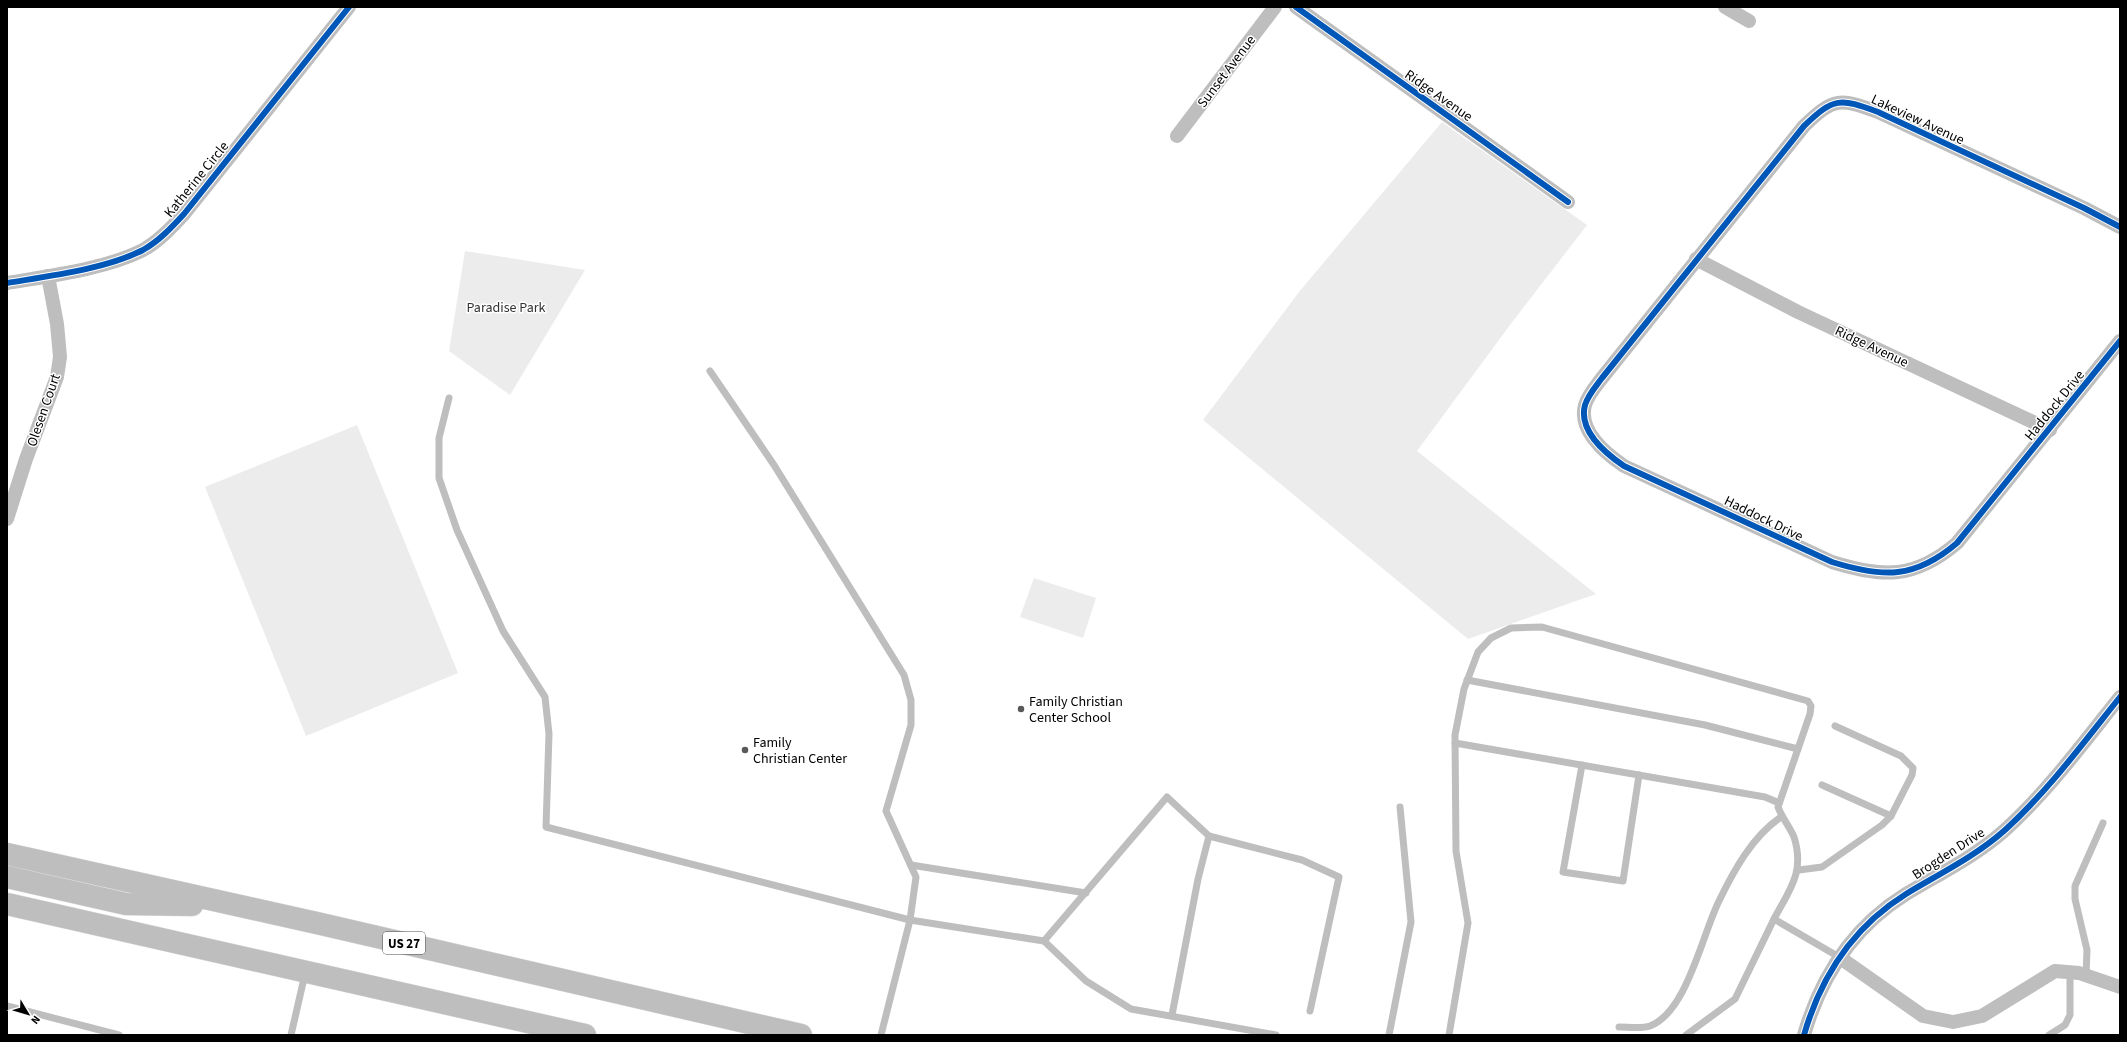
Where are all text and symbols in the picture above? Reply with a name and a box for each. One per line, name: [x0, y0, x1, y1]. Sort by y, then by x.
street label: Sunset Avenue: [1193, 31, 1261, 112]
street label: Ridge Avenue: [1400, 65, 1477, 127]
street label: Lakeview Avenue: [1868, 90, 1967, 150]
street label: Katherine Circle: [160, 137, 234, 222]
park label: Paradise Park: [467, 298, 546, 318]
street label: Ridge Avenue: [1832, 321, 1912, 373]
street label: Haddock Drive: [2020, 366, 2090, 445]
street label: Olesen Court: [22, 371, 66, 449]
street label: Haddock Drive: [1721, 491, 1807, 547]
place label: Family Christian Center School: [1029, 692, 1123, 728]
marker: Family Christian Center School: [1016, 704, 1026, 714]
place label: Family Christian Center: [753, 733, 847, 769]
marker: Family Christian Center: [740, 745, 750, 755]
street label: Brogden Drive: [1908, 823, 1989, 885]
road number: US 27: [383, 932, 425, 954]
north arrow: [8, 994, 48, 1034]
text: N: [27, 1012, 44, 1027]

